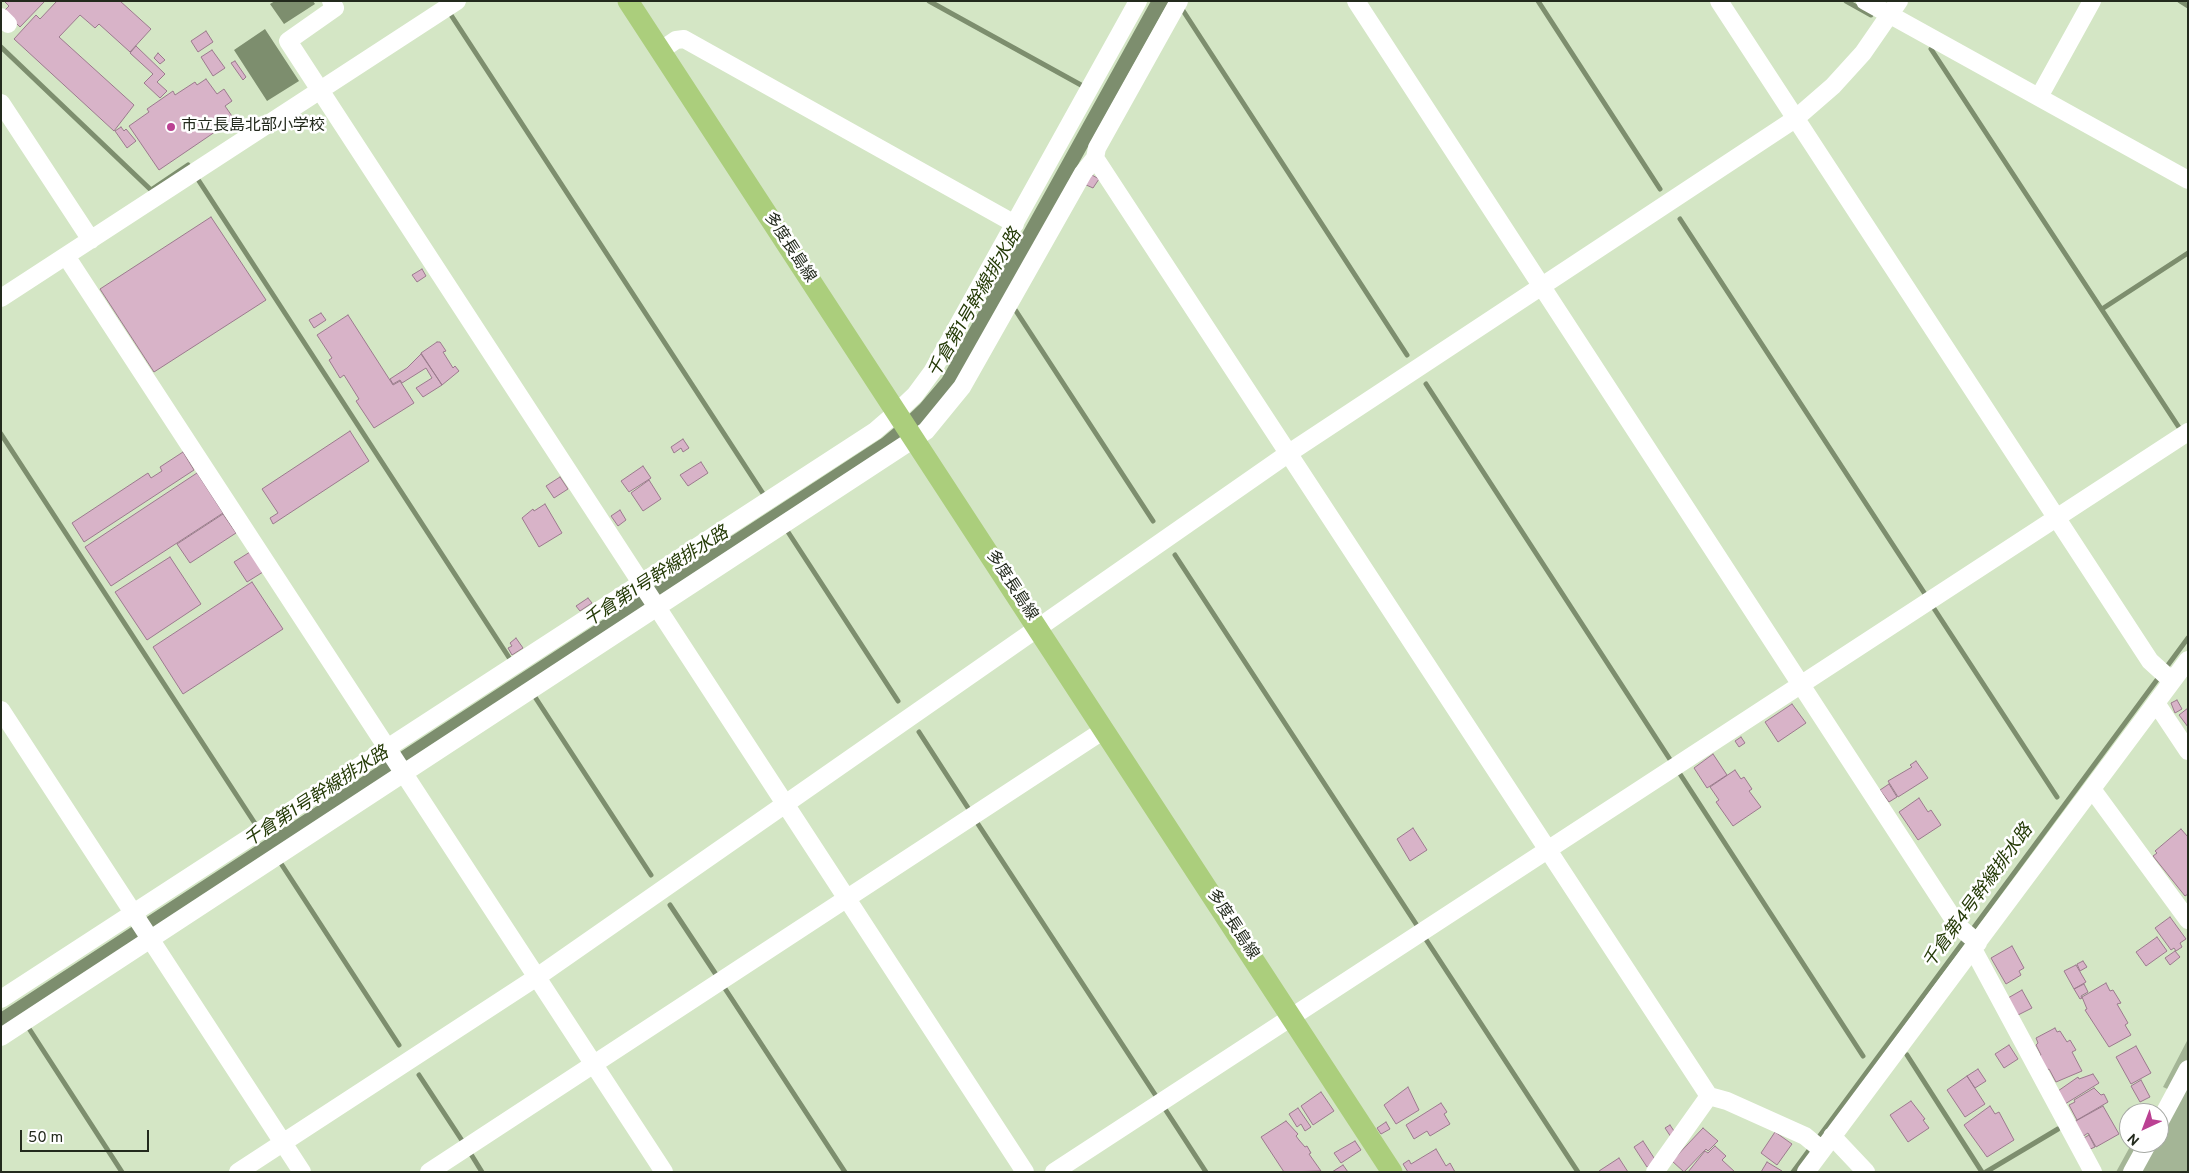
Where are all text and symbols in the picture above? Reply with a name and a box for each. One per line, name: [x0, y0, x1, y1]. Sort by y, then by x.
place label: 市立長島北部小学校: [181, 117, 325, 137]
marker: 市立長島北部小学校: [165, 121, 177, 133]
street label: 多度長島線: [759, 209, 819, 287]
water label: 千倉第1号幹線排水路: [925, 226, 1027, 382]
water label: 千倉第1号幹線排水路: [581, 523, 733, 633]
street label: 多度長島線: [981, 547, 1041, 625]
water label: 千倉第1号幹線排水路: [241, 743, 393, 853]
water label: 千倉第4号幹線排水路: [1920, 821, 2038, 973]
street label: 多度長島線: [1202, 886, 1262, 964]
north arrow: [2119, 1103, 2169, 1153]
scale bar: [22, 1120, 151, 1152]
text: 50 m: [28, 1129, 63, 1148]
text: N: [2125, 1129, 2144, 1148]

